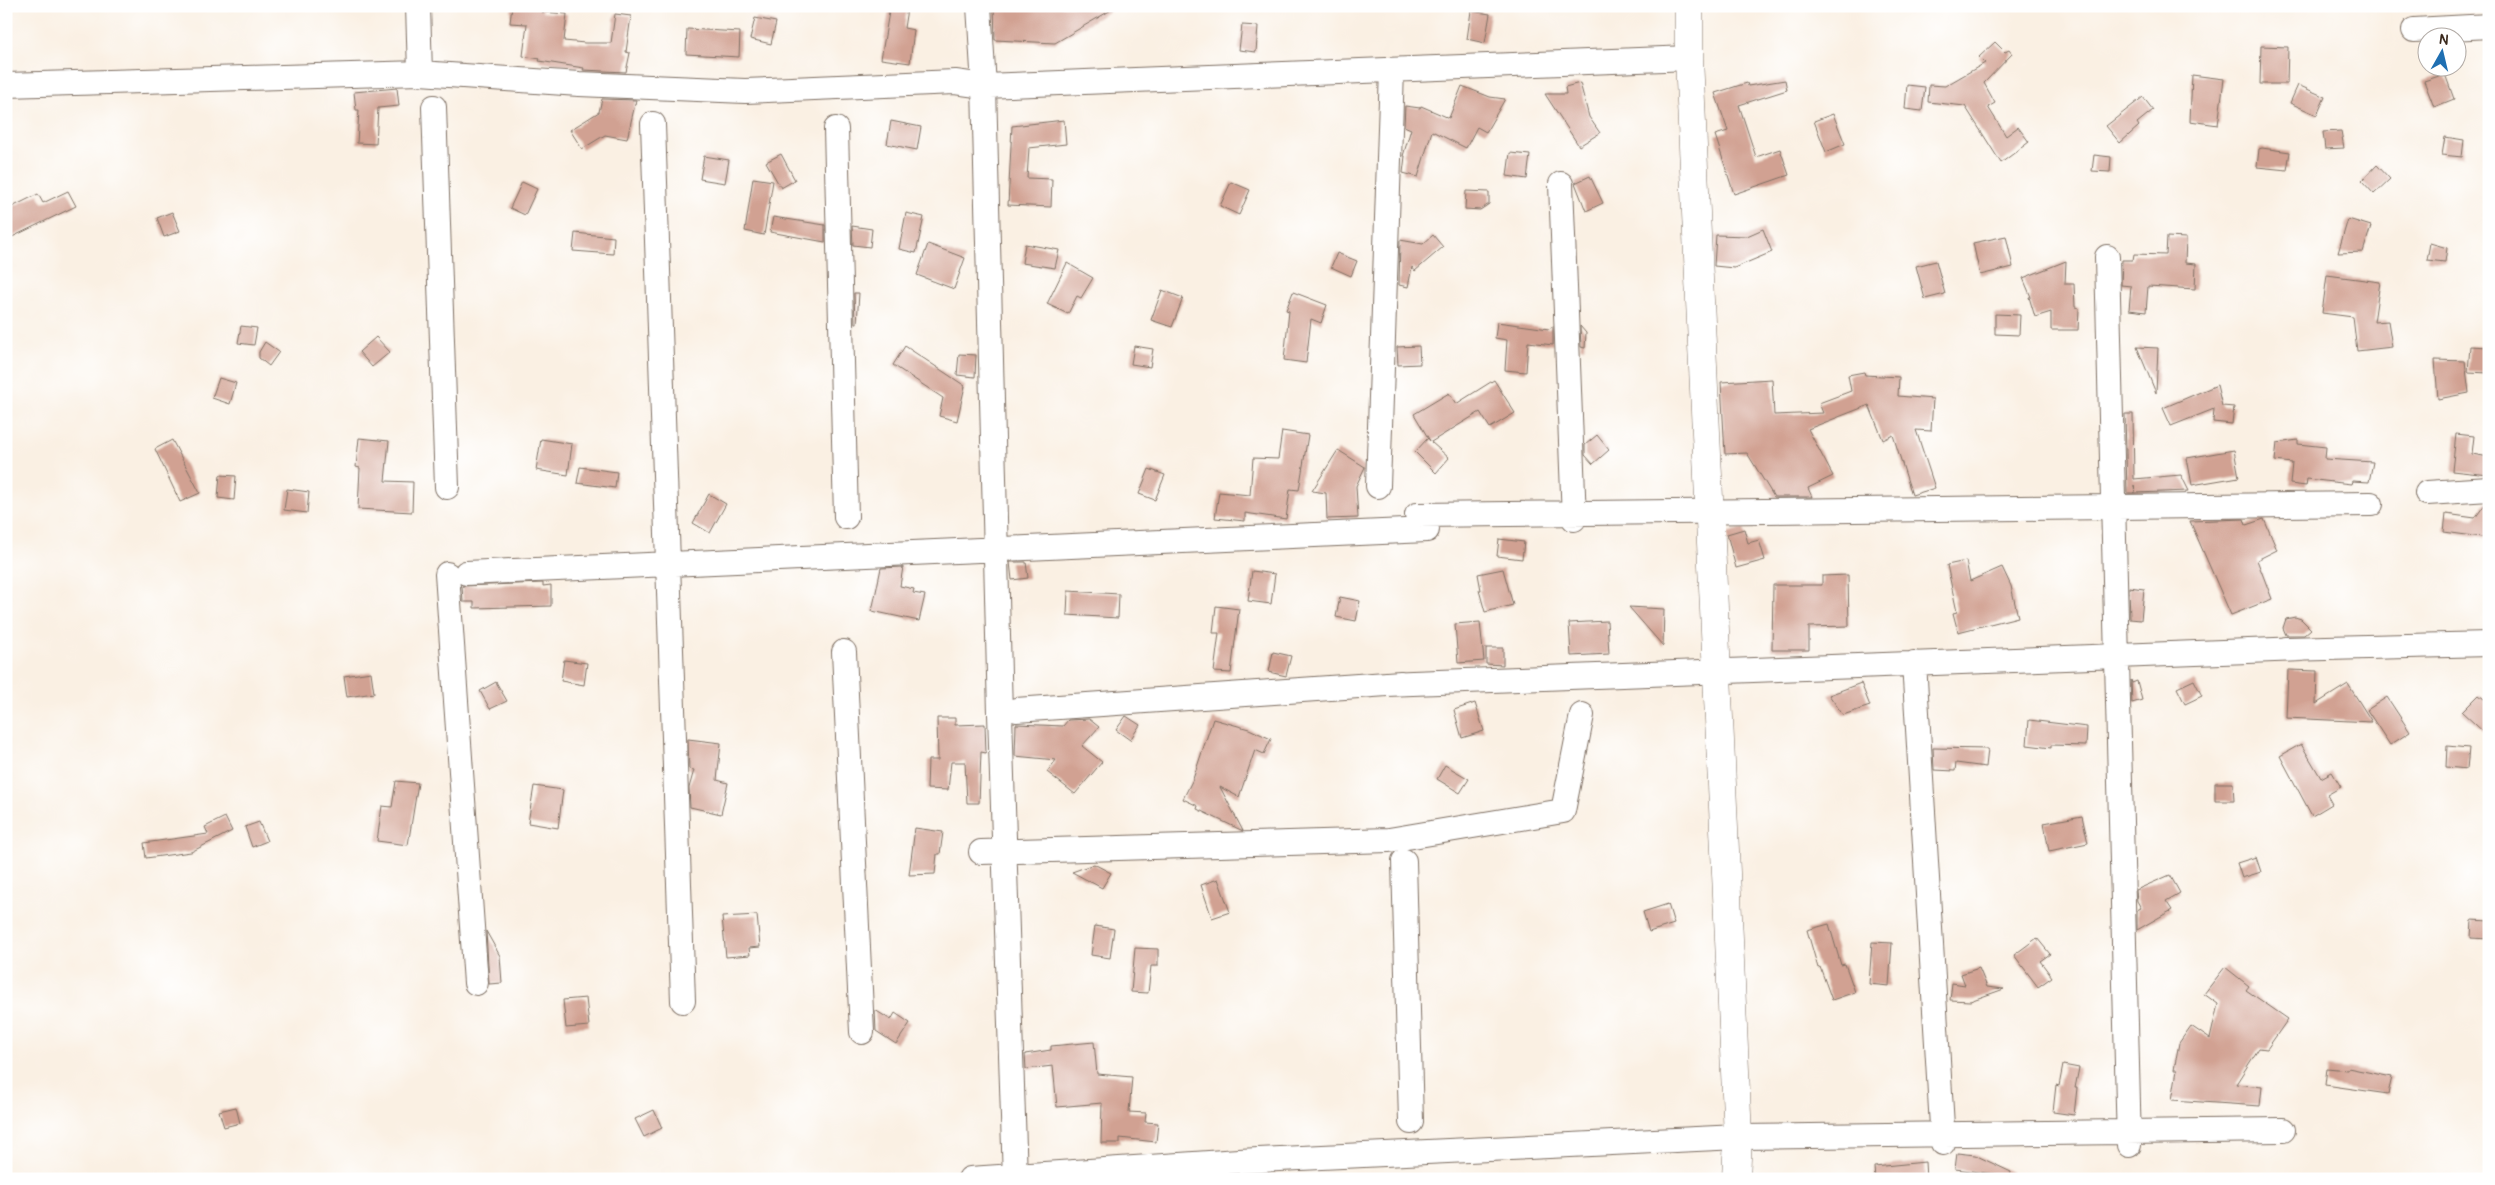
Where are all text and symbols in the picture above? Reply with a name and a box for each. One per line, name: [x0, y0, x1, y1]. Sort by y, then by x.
north arrow: [2418, 28, 2468, 78]
text: N: [2438, 31, 2450, 49]

